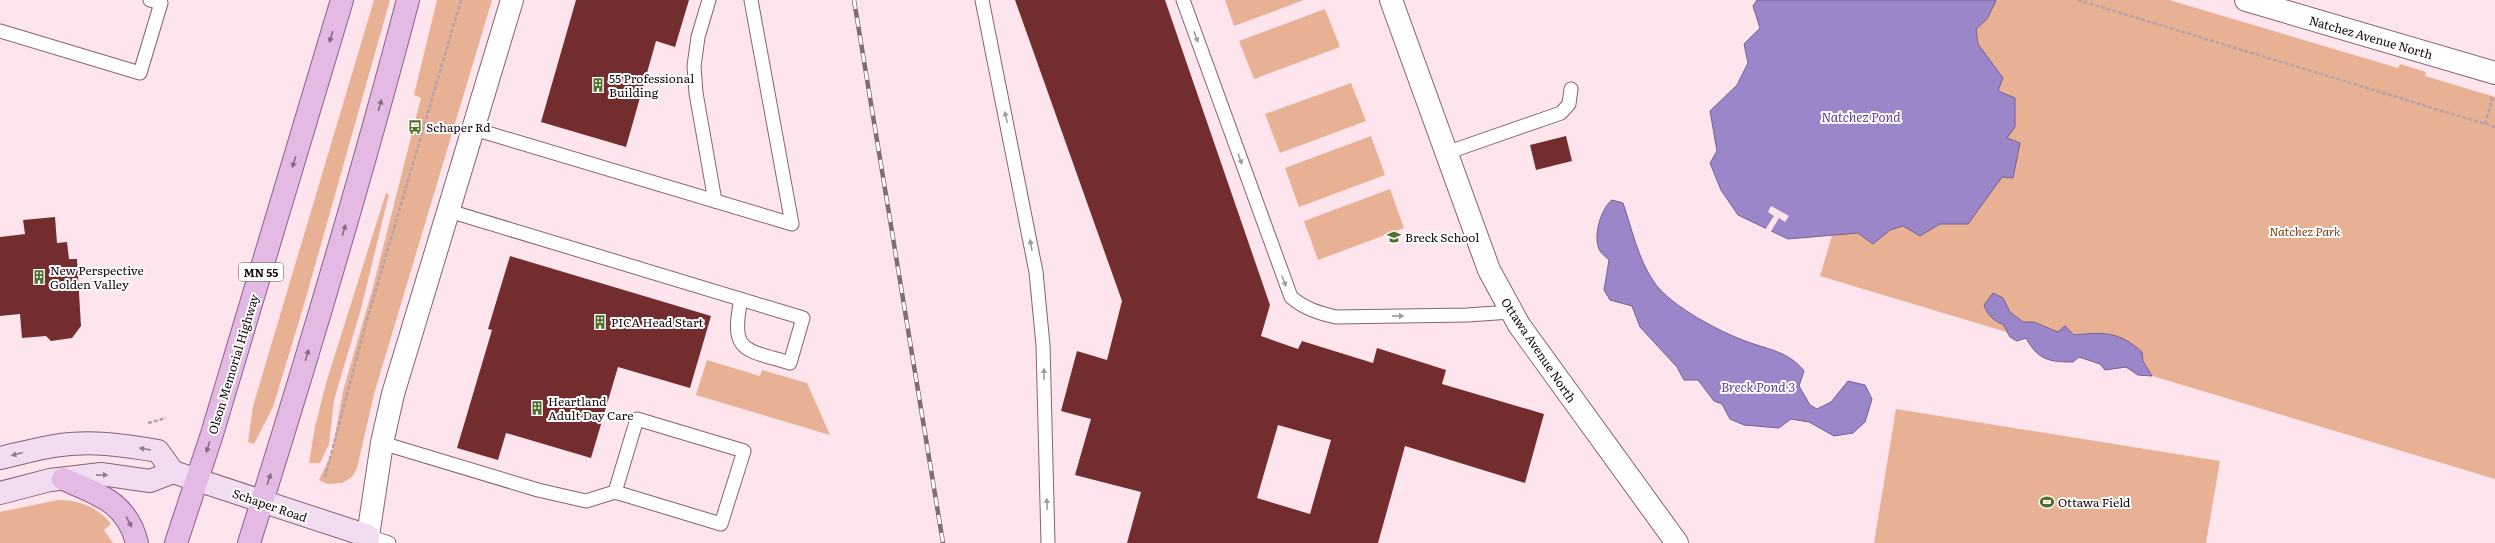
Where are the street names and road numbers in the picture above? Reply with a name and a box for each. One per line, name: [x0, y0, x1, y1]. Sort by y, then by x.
street label: Natchez Avenue North: [2307, 11, 2435, 63]
road number: MN 55: [239, 263, 283, 281]
street label: Olson Memorial Highway: [203, 292, 263, 436]
street label: Ottawa Avenue North: [1497, 294, 1581, 406]
street label: Schaper Road: [230, 484, 310, 526]

